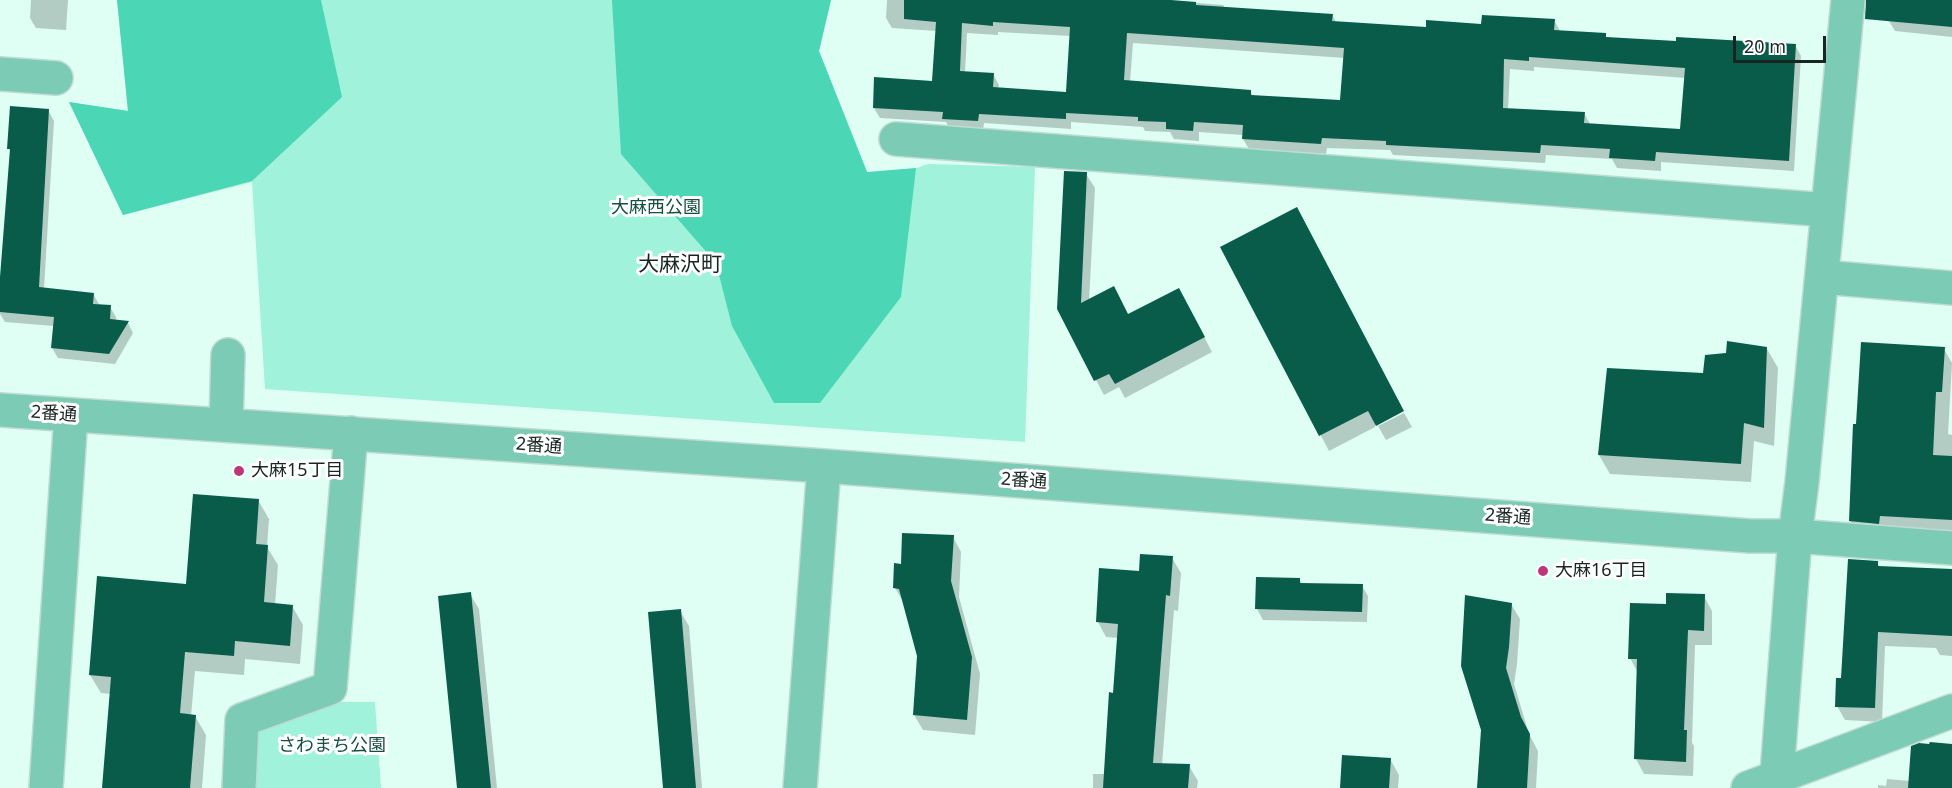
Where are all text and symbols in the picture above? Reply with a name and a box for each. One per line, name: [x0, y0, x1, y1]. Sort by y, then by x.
scale bar: [1736, 24, 1829, 62]
text: 20 m: [1744, 34, 1786, 58]
park label: 大麻西公園: [611, 197, 701, 219]
district label: 大麻沢町: [638, 252, 722, 278]
street label: 2番通: [30, 402, 78, 426]
street label: 2番通: [515, 434, 563, 458]
place label: 大麻15丁目: [251, 460, 344, 482]
marker: 大麻15丁目: [232, 464, 246, 478]
street label: 2番通: [1000, 469, 1048, 493]
street label: 2番通: [1484, 505, 1532, 529]
place label: 大麻16丁目: [1555, 560, 1648, 582]
marker: 大麻16丁目: [1536, 564, 1550, 578]
park label: さわまち公園: [278, 735, 386, 757]

